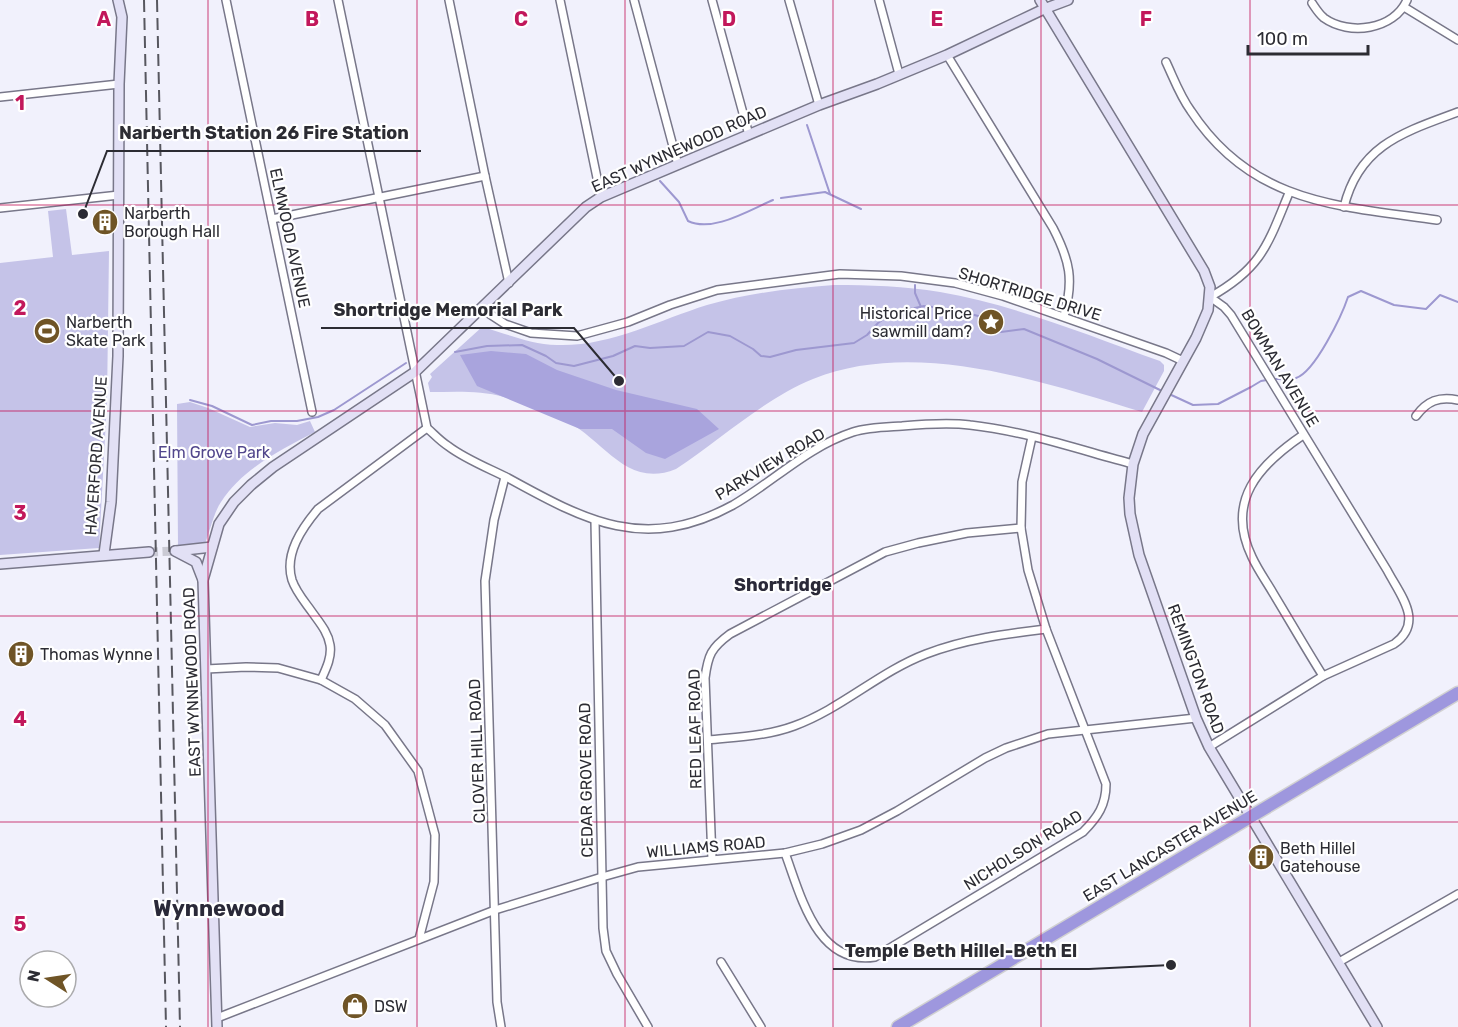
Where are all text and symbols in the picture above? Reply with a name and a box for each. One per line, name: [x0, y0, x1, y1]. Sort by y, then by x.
text: A: [97, 7, 112, 31]
text: B: [305, 7, 319, 31]
text: C: [514, 7, 528, 31]
text: D: [722, 7, 736, 31]
text: E: [931, 7, 943, 31]
text: F: [1140, 7, 1152, 31]
scale bar: [1248, 18, 1368, 56]
text: 100 m: [1257, 28, 1308, 50]
text: 1: [15, 91, 25, 115]
street label: EAST WYNNEWOOD ROAD: [588, 102, 770, 196]
callout: Narberth Station 26 Fire Station: [107, 115, 421, 151]
text: Narberth Station 26 Fire Station: [119, 122, 409, 144]
street label: ELMWOOD AVENUE: [266, 166, 314, 310]
place label: Narberth Borough Hall: [124, 204, 220, 241]
building icon: Narberth Borough Hall: [90, 207, 120, 237]
street label: SHORTRIDGE DRIVE: [956, 263, 1104, 325]
callout: Shortridge Memorial Park: [321, 292, 574, 328]
text: 2: [14, 296, 27, 320]
text: Shortridge Memorial Park: [333, 299, 563, 321]
place label: Historical Price sawmill dam?: [860, 304, 972, 341]
street label: BOWMAN AVENUE: [1237, 306, 1323, 430]
place icon: Historical Price sawmill dam?: [976, 307, 1006, 337]
place label: Narberth Skate Park: [66, 313, 146, 350]
sports icon: Narberth Skate Park: [32, 316, 62, 346]
street label: HAVERFORD AVENUE: [81, 376, 111, 536]
street label: PARKVIEW ROAD: [712, 424, 828, 504]
park label: Elm Grove Park: [158, 443, 271, 462]
text: 3: [13, 501, 27, 525]
district label: Shortridge: [734, 574, 832, 596]
street label: EAST WYNNEWOOD ROAD: [179, 587, 205, 777]
street label: REMINGTON ROAD: [1164, 601, 1228, 737]
building icon: Thomas Wynne: [6, 639, 36, 669]
place label: Thomas Wynne: [40, 645, 153, 664]
street label: RED LEAF ROAD: [684, 669, 706, 789]
street label: CLOVER HILL ROAD: [465, 678, 489, 824]
street label: CEDAR GROVE ROAD: [575, 702, 597, 858]
text: 4: [13, 707, 27, 731]
street label: EAST LANCASTER AVENUE: [1080, 786, 1260, 906]
street label: NICHOLSON ROAD: [960, 806, 1086, 894]
street label: WILLIAMS ROAD: [646, 832, 766, 862]
place label: Beth Hillel Gatehouse: [1280, 839, 1361, 876]
building icon: Beth Hillel Gatehouse: [1246, 842, 1276, 872]
district label: Wynnewood: [153, 895, 285, 922]
text: 5: [14, 912, 27, 936]
callout: Temple Beth Hillel-Beth El: [833, 933, 1089, 969]
text: Temple Beth Hillel-Beth El: [845, 940, 1077, 962]
north arrow: [18, 949, 78, 1009]
text: N: [23, 968, 44, 984]
shop icon: DSW: [340, 991, 370, 1021]
place label: DSW: [374, 997, 408, 1016]

